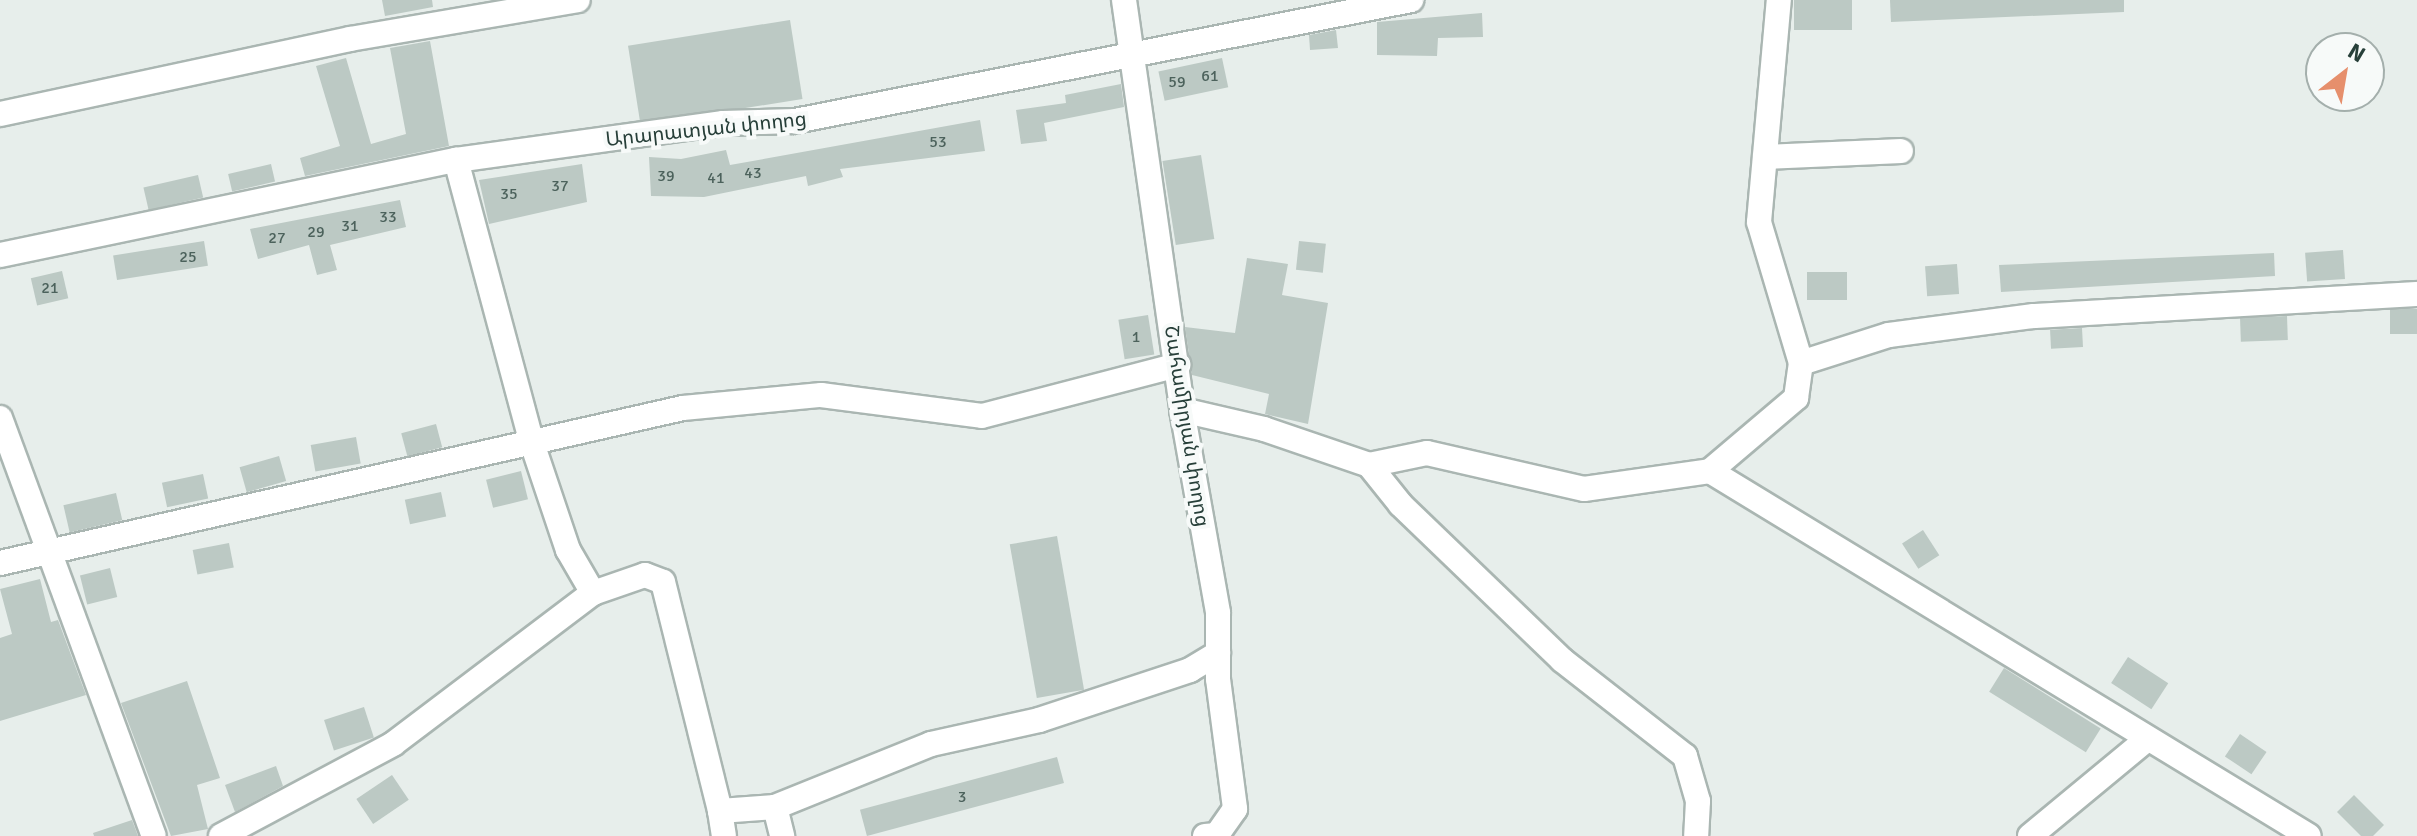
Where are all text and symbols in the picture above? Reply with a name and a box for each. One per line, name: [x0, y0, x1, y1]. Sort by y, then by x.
north arrow: [2305, 32, 2385, 112]
text: N: [2343, 37, 2370, 68]
house number: 61: [1201, 66, 1219, 86]
house number: 59: [1168, 72, 1186, 92]
street label: Արարատյան փողոց: [604, 107, 808, 151]
house number: 53: [929, 132, 947, 152]
house number: 43: [744, 163, 762, 183]
house number: 39: [657, 166, 675, 186]
house number: 41: [707, 168, 725, 188]
house number: 37: [551, 176, 569, 196]
house number: 35: [500, 184, 518, 204]
house number: 33: [379, 207, 397, 227]
house number: 31: [341, 216, 359, 236]
house number: 29: [307, 222, 325, 242]
house number: 27: [268, 228, 286, 248]
house number: 25: [179, 247, 197, 267]
house number: 21: [41, 278, 59, 298]
street label: Շահամիրյան փողոց: [1159, 324, 1215, 528]
house number: 1: [1132, 327, 1140, 347]
house number: 3: [958, 787, 966, 807]

